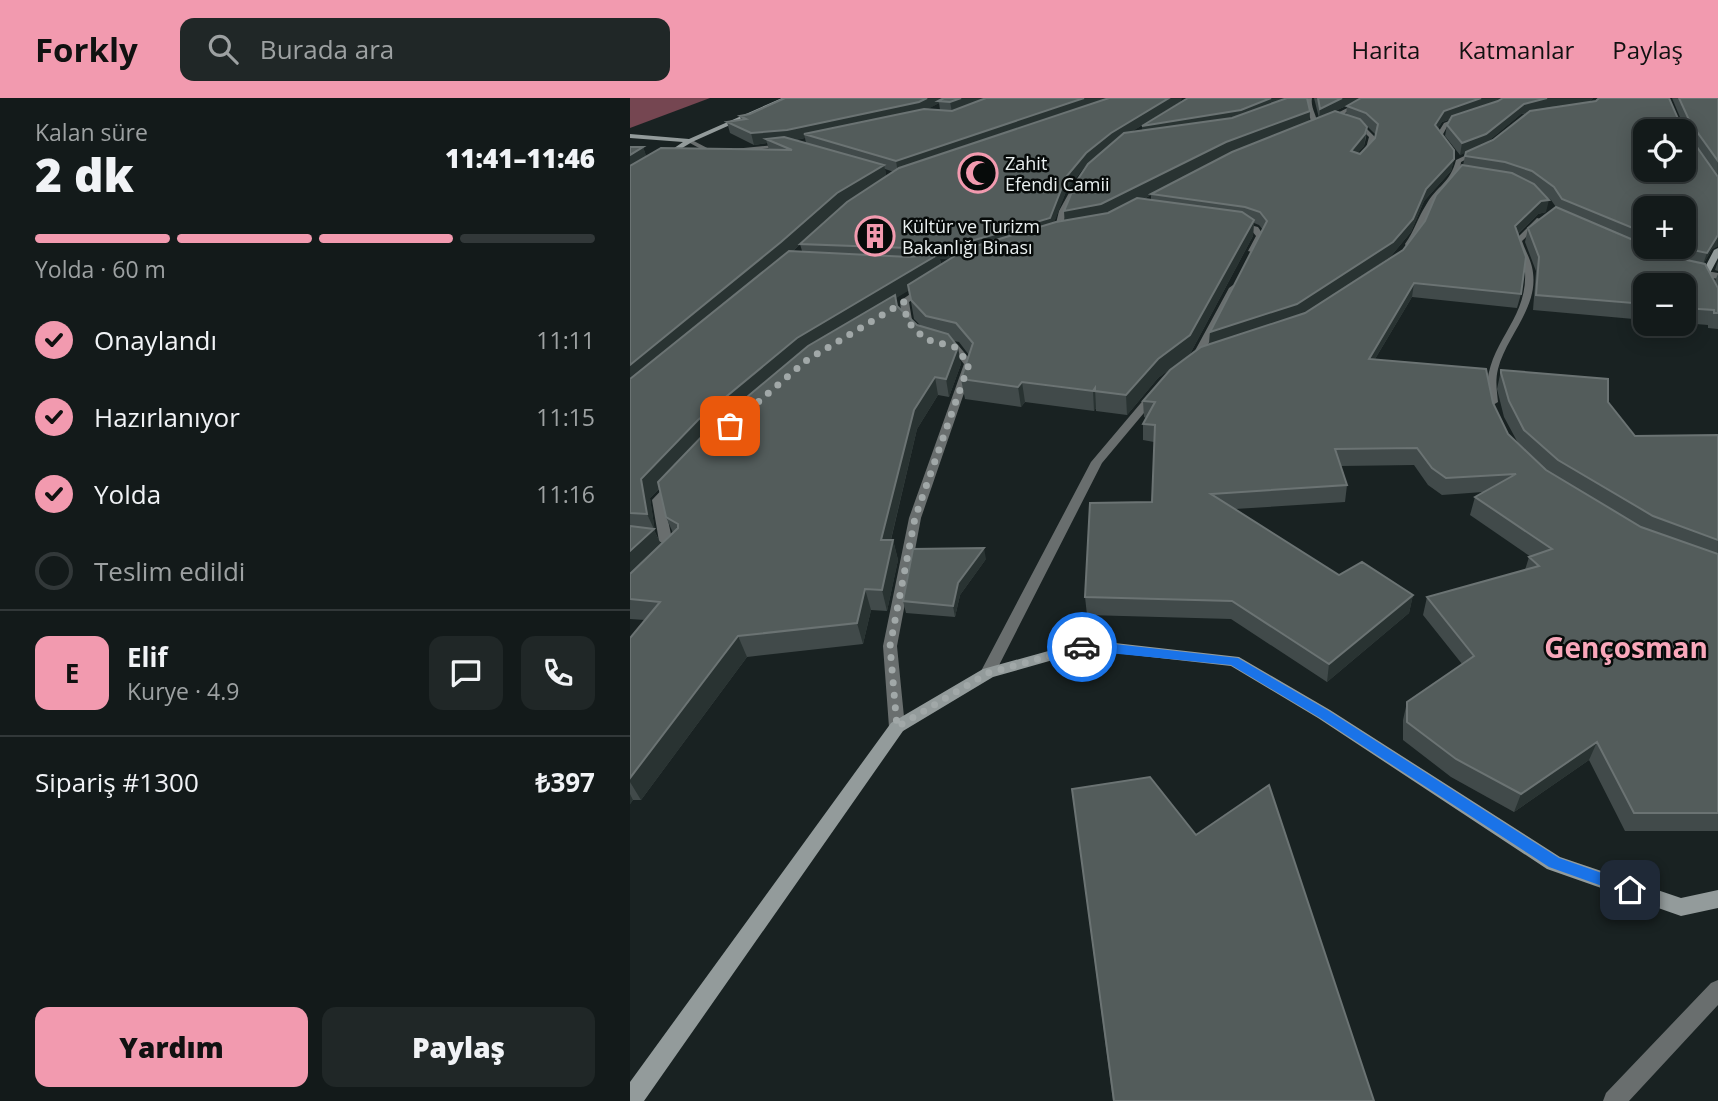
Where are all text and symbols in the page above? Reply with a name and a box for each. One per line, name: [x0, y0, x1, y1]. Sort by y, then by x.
search box: [180, 18, 670, 81]
text: Forkly: [35, 27, 138, 72]
icon: search: [204, 30, 242, 68]
text: Burada ara: [260, 31, 394, 67]
text: Harita: [1352, 33, 1420, 66]
text: Katmanlar: [1458, 33, 1574, 66]
text: Paylaş: [1612, 33, 1683, 66]
text: Kalan süre: [35, 116, 148, 148]
map controls: [1633, 119, 1696, 336]
button: locate: [1633, 119, 1696, 182]
text: 11:41–11:46: [445, 140, 595, 176]
text: 2 dk: [35, 143, 134, 205]
place label: Zahit Efendi Camii: [1005, 151, 1110, 196]
mosque icon: Zahit Efendi Camii: [957, 152, 999, 194]
button: +: [1633, 196, 1696, 259]
place label: Kültür ve Turizm Bakanlığı Binası: [902, 214, 1040, 259]
building icon: Kültür ve Turizm Bakanlığı Binası: [854, 215, 896, 257]
text: Yolda · 60 m: [35, 253, 166, 285]
button: −: [1633, 273, 1696, 336]
icon: check: [35, 321, 73, 359]
text: Onaylandı: [94, 322, 217, 358]
text: 11:11: [536, 324, 595, 356]
pin: [700, 396, 760, 456]
icon: check: [35, 398, 73, 436]
text: Hazırlanıyor: [94, 399, 240, 435]
text: 11:15: [536, 401, 595, 433]
icon: bag: [711, 407, 749, 445]
icon: check: [35, 475, 73, 513]
text: Yolda: [94, 476, 161, 512]
text: 11:16: [536, 478, 595, 510]
text: Teslim edildi: [94, 553, 245, 589]
courier: [1047, 612, 1117, 682]
icon: car: [1063, 628, 1101, 666]
district label: Gençosman: [1544, 628, 1708, 666]
button: chat: [429, 636, 503, 710]
button: phone: [521, 636, 595, 710]
text: Elif: [127, 639, 168, 675]
text: E: [65, 655, 79, 691]
text: Kurye · 4.9: [127, 675, 239, 707]
text: Sipariş #1300: [35, 764, 199, 800]
text: ₺397: [536, 764, 595, 800]
pin: [1600, 860, 1660, 920]
icon: home: [1611, 871, 1649, 909]
button: Yardım: [35, 1007, 308, 1087]
button: Paylaş: [322, 1007, 595, 1087]

